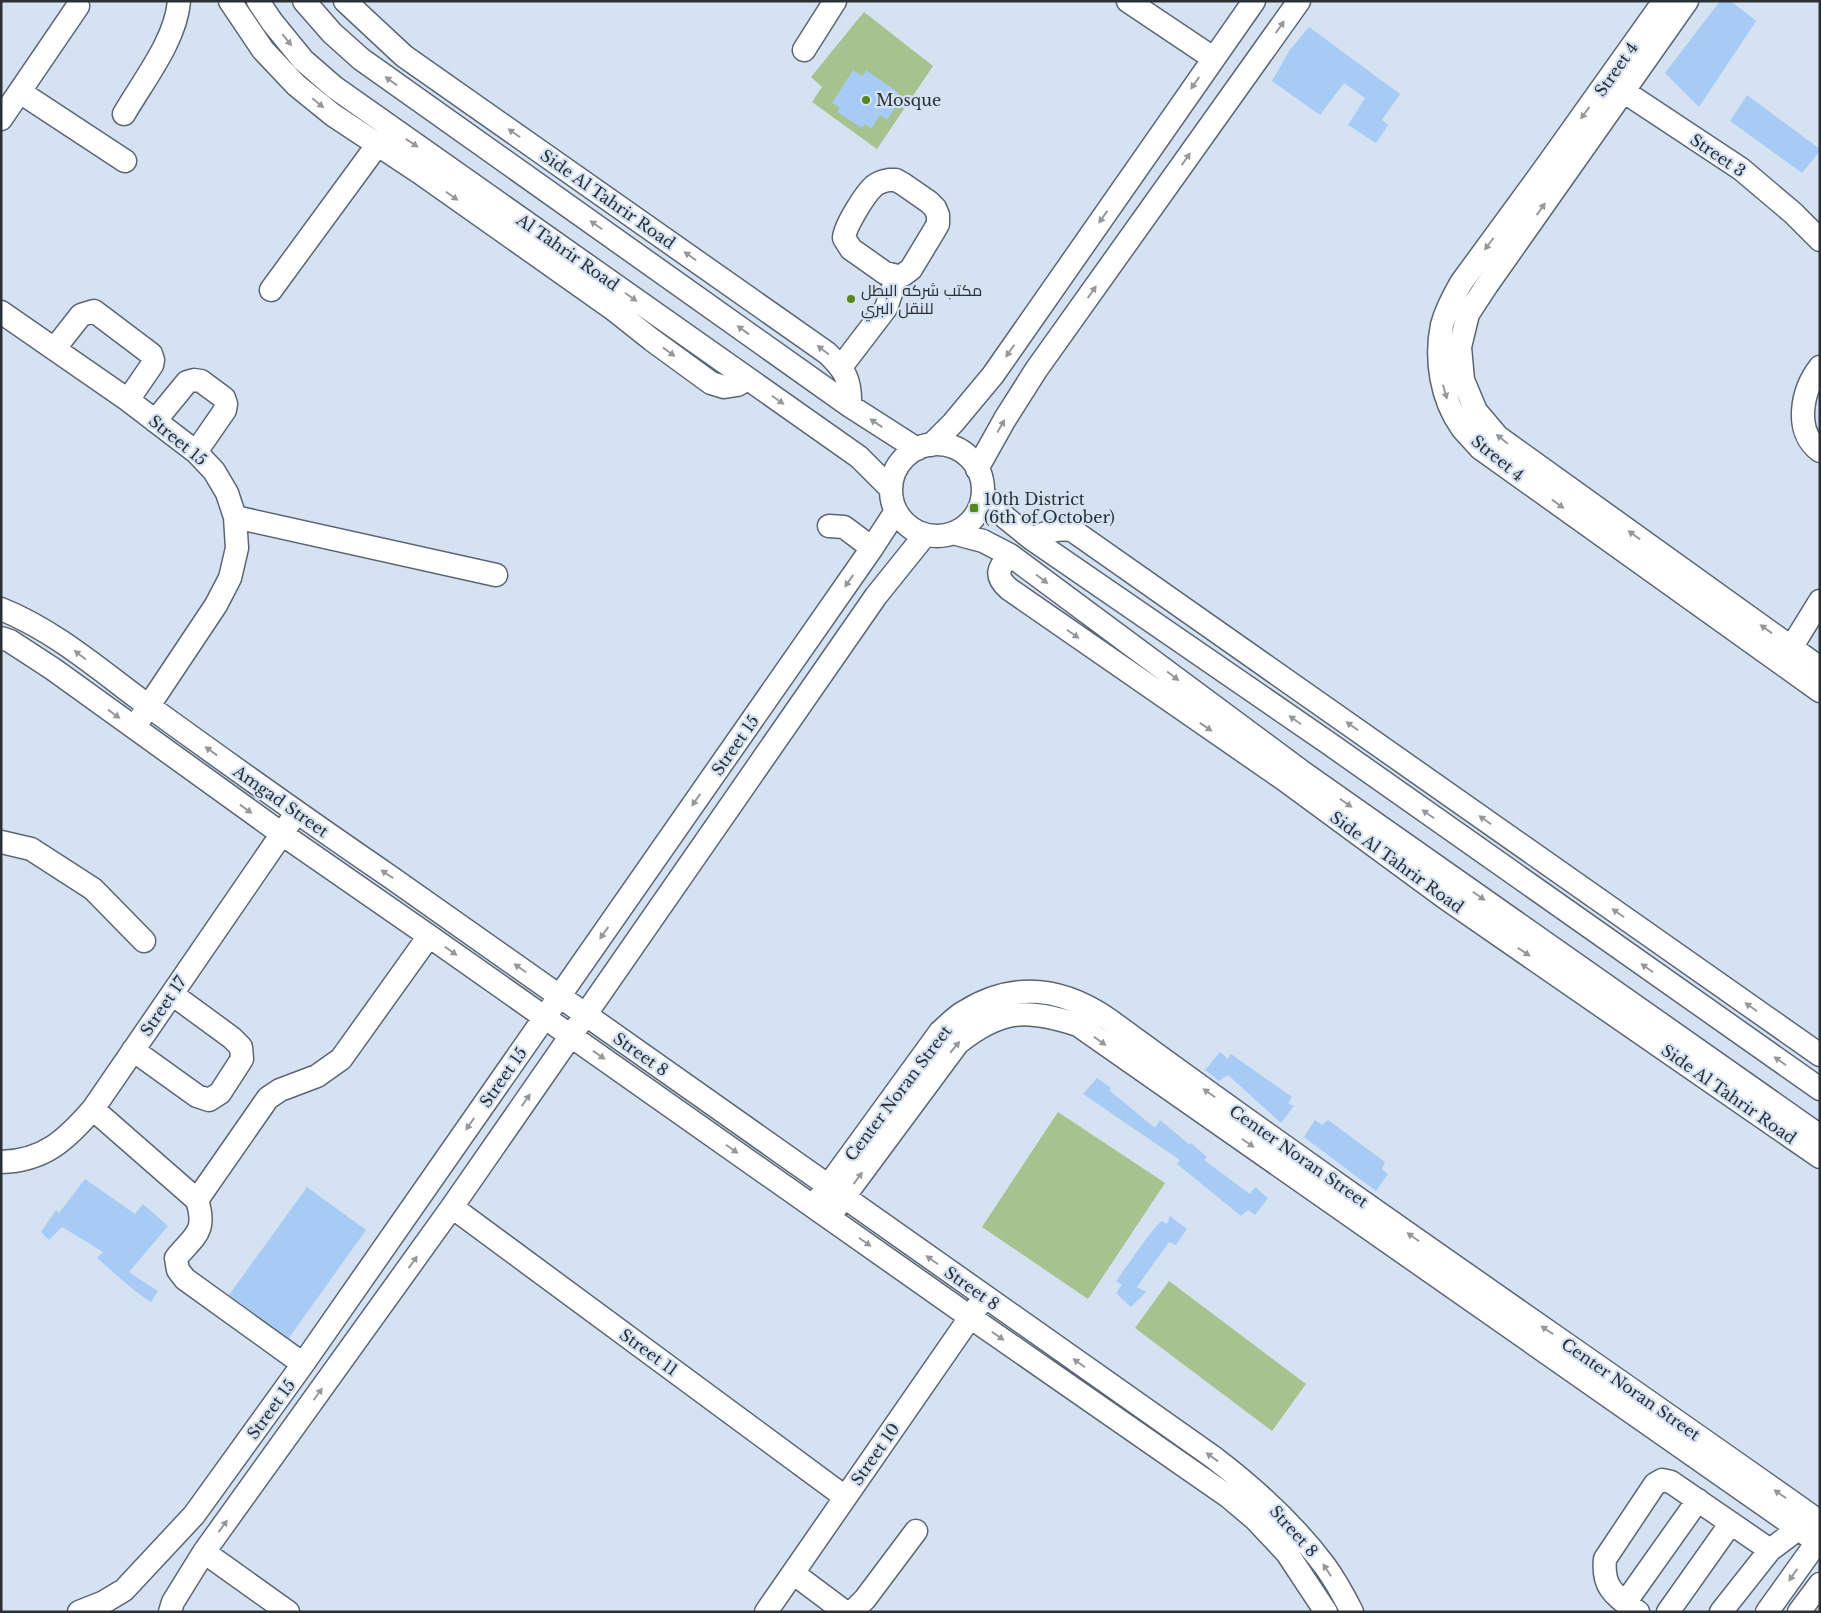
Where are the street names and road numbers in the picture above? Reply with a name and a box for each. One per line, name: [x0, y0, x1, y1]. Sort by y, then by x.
street label: Street 4: [1590, 38, 1642, 100]
street label: Street 3: [1686, 129, 1750, 181]
street label: Side Al Tahrir Road: [536, 145, 680, 253]
street label: Al Tahrir Road: [513, 209, 623, 295]
street label: Street 15: [145, 411, 211, 469]
street label: Street 4: [1468, 431, 1528, 485]
street label: Street 15: [707, 711, 763, 779]
street label: Amgad Street: [229, 760, 332, 841]
street label: Side Al Tahrir Road: [1326, 807, 1468, 917]
street label: Street 17: [136, 971, 191, 1040]
street label: Center Noran Street: [840, 1021, 956, 1165]
street label: Street 8: [610, 1028, 672, 1080]
street label: Side Al Tahrir Road: [1658, 1040, 1800, 1148]
street label: Street 15: [475, 1043, 531, 1111]
street label: Center Noran Street: [1226, 1101, 1372, 1211]
street label: Street 8: [941, 1262, 1003, 1314]
street label: Street 11: [616, 1324, 682, 1380]
street label: Center Noran Street: [1558, 1334, 1704, 1444]
street label: Street 15: [243, 1375, 299, 1443]
street label: Street 10: [846, 1419, 904, 1489]
street label: Street 8: [1266, 1501, 1322, 1561]

